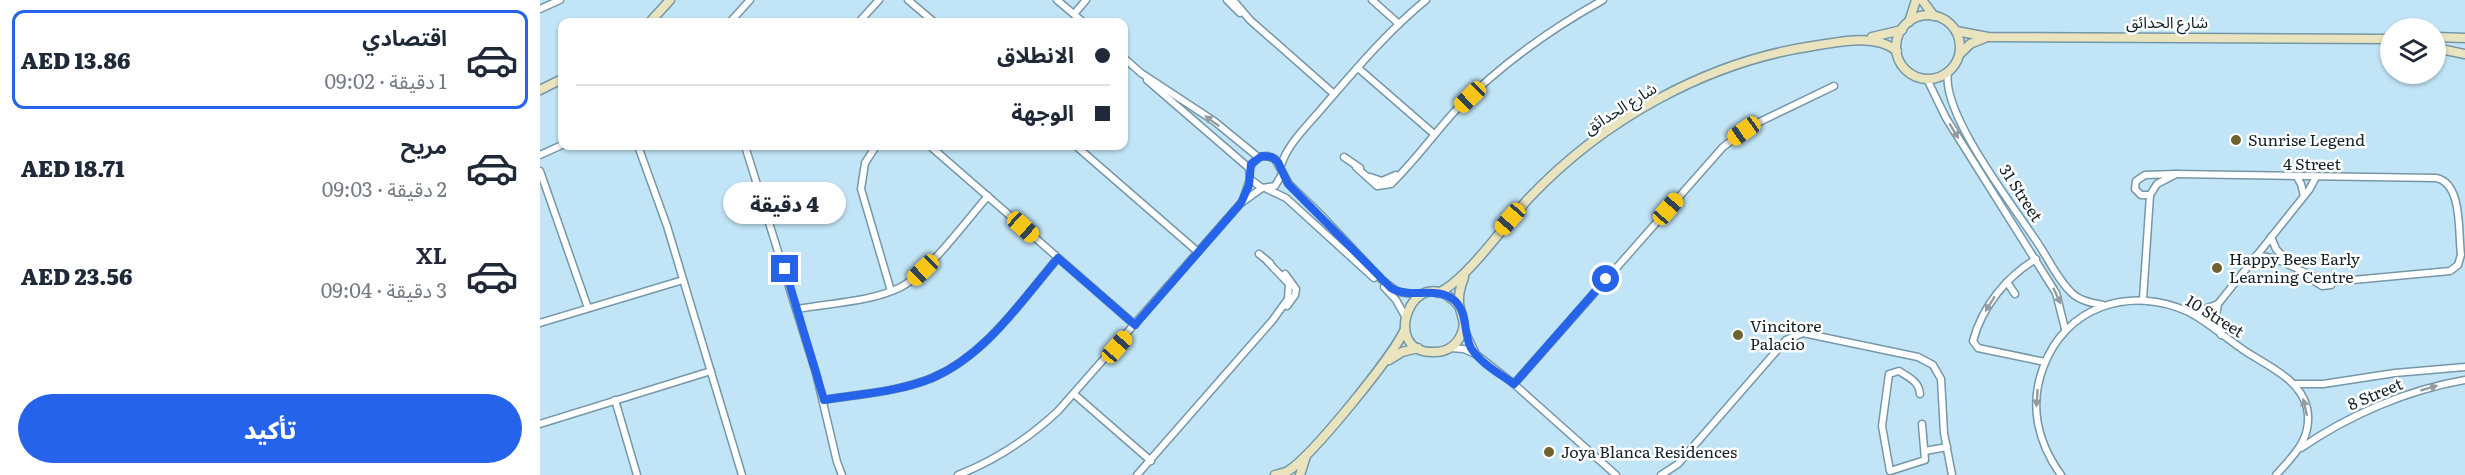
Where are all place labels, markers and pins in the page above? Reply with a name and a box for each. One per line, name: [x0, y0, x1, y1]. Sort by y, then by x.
place label: Sunrise Legend: [2248, 127, 2365, 151]
marker: Sunrise Legend: [2229, 133, 2243, 147]
place label: Happy Bees Early Learning Centre: [2229, 246, 2361, 288]
marker: Happy Bees Early Learning Centre: [2210, 261, 2224, 275]
place label: Vincitore Palacio: [1750, 313, 1822, 355]
marker: Vincitore Palacio: [1731, 328, 1745, 342]
place label: Joya Blanca Residences: [1561, 439, 1737, 463]
marker: Joya Blanca Residences: [1542, 445, 1556, 459]

